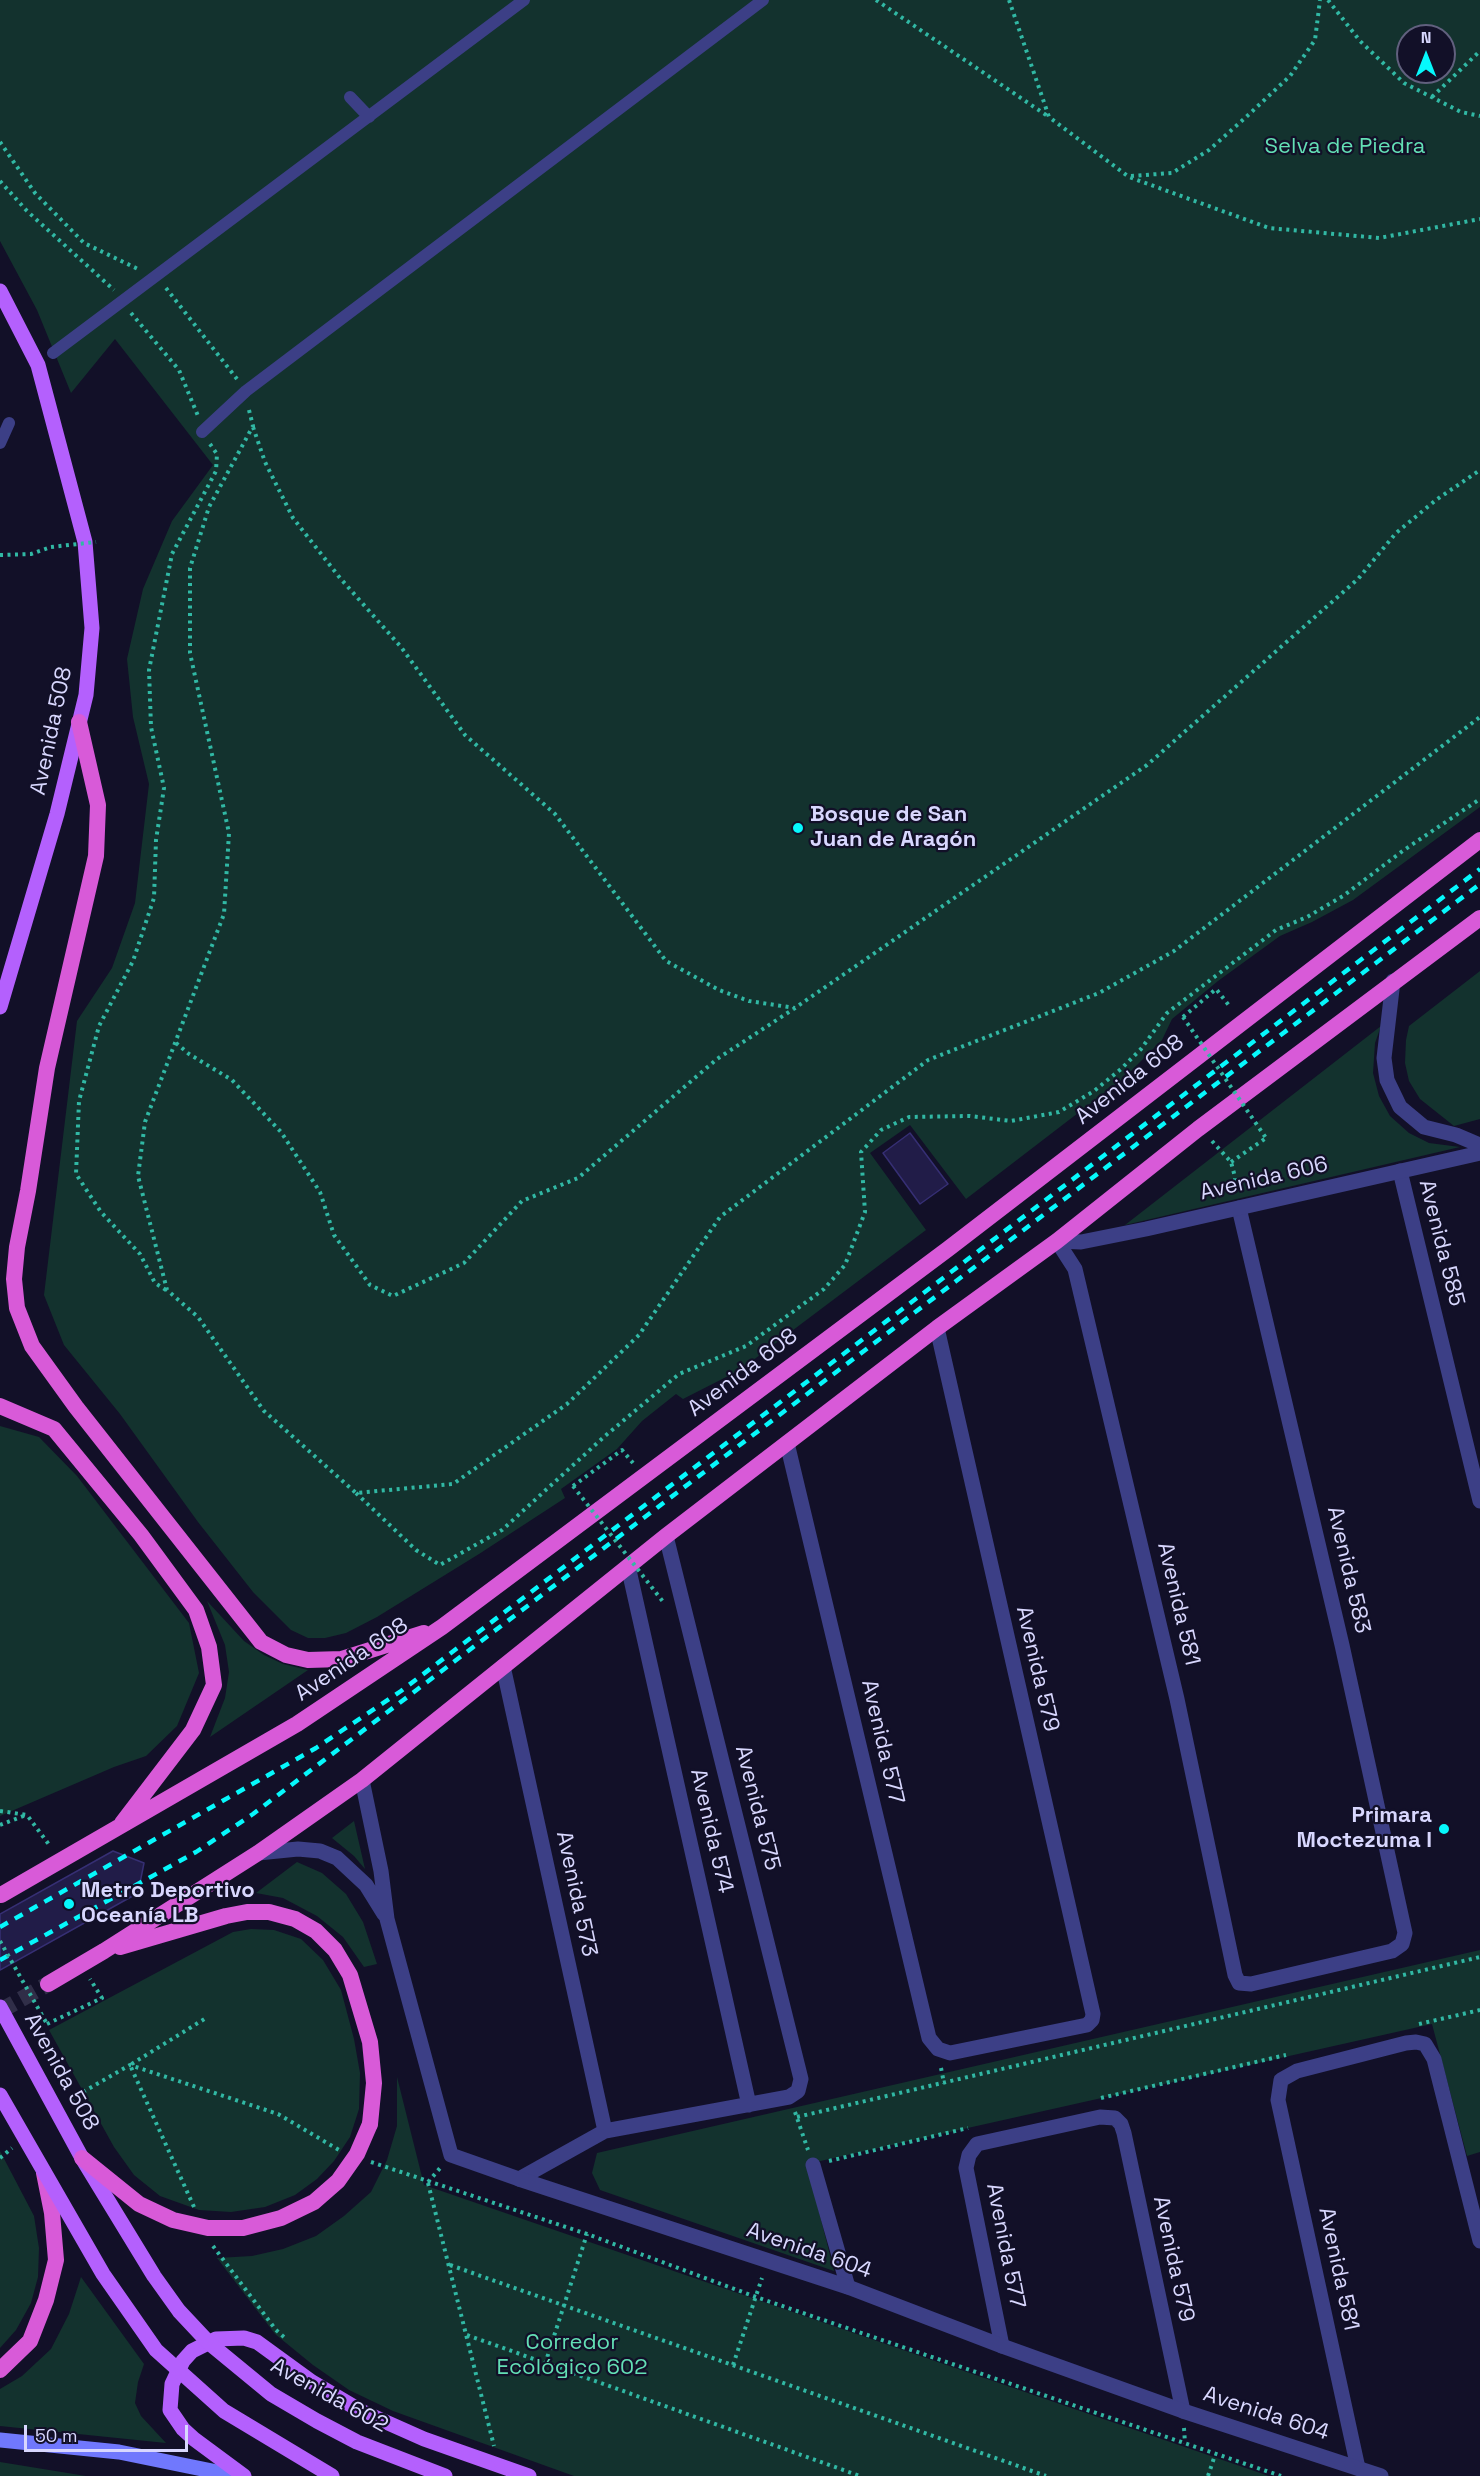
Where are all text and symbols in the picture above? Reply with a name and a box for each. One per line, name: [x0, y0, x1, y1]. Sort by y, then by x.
north arrow: [1396, 24, 1456, 84]
text: N: [1421, 27, 1431, 48]
park label: Selva de Piedra: [1265, 134, 1425, 160]
street label: Avenida 508: [26, 665, 78, 797]
place label: Bosque de San Juan de Aragón: [810, 802, 976, 854]
marker: Bosque de San Juan de Aragón: [791, 821, 805, 835]
street label: Avenida 608: [1070, 1029, 1190, 1131]
street label: Avenida 606: [1198, 1151, 1330, 1207]
street label: Avenida 585: [1413, 1177, 1469, 1309]
street label: Avenida 608: [683, 1323, 803, 1423]
street label: Avenida 583: [1321, 1504, 1375, 1636]
street label: Avenida 581: [1151, 1540, 1205, 1668]
street label: Avenida 579: [1010, 1604, 1064, 1734]
street label: Avenida 608: [291, 1613, 413, 1707]
street label: Avenida 577: [855, 1677, 909, 1807]
street label: Avenida 575: [729, 1743, 785, 1873]
street label: Avenida 574: [684, 1766, 738, 1896]
place label: Primara Moctezuma I: [1297, 1803, 1432, 1855]
marker: Primara Moctezuma I: [1437, 1822, 1451, 1836]
street label: Avenida 573: [550, 1829, 602, 1959]
place label: Metro Deportivo Oceanía LB: [81, 1878, 255, 1930]
marker: Metro Deportivo Oceanía LB: [62, 1897, 76, 1911]
street label: Avenida 508: [18, 2009, 104, 2135]
street label: Avenida 577: [980, 2181, 1030, 2311]
street label: Avenida 579: [1147, 2194, 1199, 2324]
street label: Avenida 581: [1312, 2205, 1364, 2333]
street label: Avenida 604: [743, 2217, 875, 2285]
park label: Corredor Ecológico 602: [497, 2330, 647, 2382]
street label: Avenida 602: [266, 2353, 392, 2439]
street label: Avenida 604: [1200, 2381, 1332, 2447]
scale bar: [27, 2413, 190, 2451]
text: 50 m: [35, 2424, 77, 2447]

